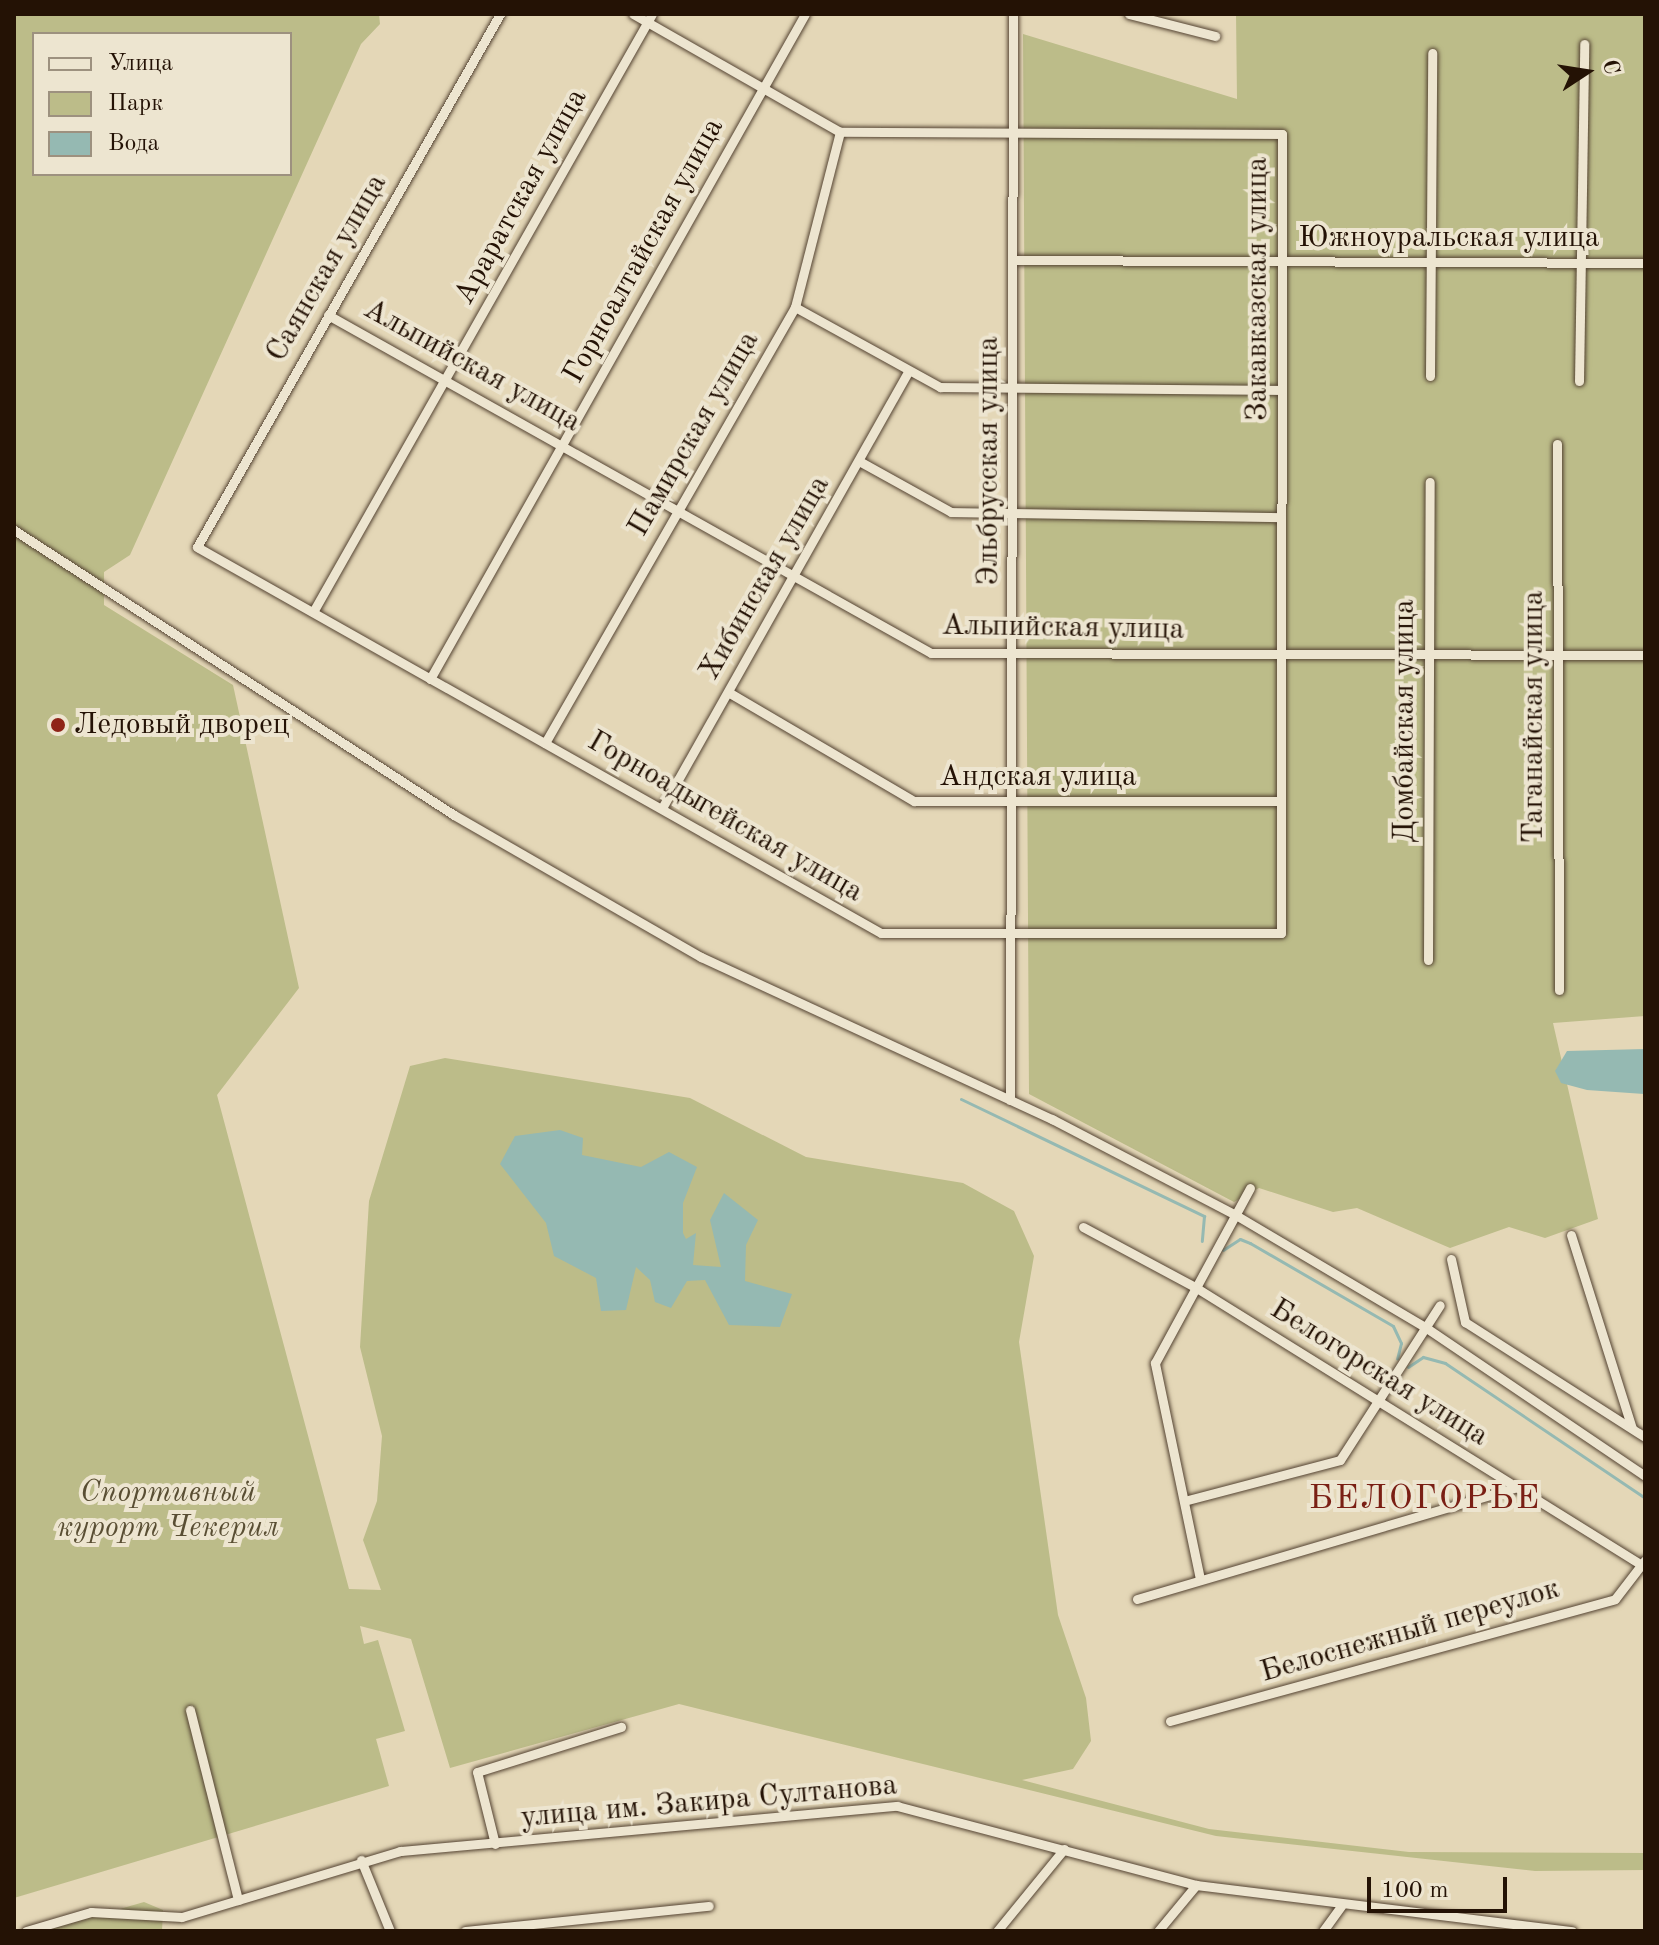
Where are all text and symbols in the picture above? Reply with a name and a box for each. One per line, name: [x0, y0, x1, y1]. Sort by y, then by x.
legend: [32, 32, 292, 176]
north arrow: [1547, 32, 1627, 112]
text: Улица: [108, 52, 173, 76]
text: С: [1598, 58, 1623, 76]
street label: Араратская улица: [447, 83, 595, 311]
text: Парк: [108, 92, 163, 116]
street label: Горноалтайская улица: [556, 112, 732, 390]
text: Вода: [108, 132, 159, 156]
street label: Закавказская улица: [1240, 157, 1276, 421]
street label: Саянская улица: [259, 168, 395, 368]
street label: Южноуральская улица: [1298, 220, 1600, 256]
street label: Альпийская улица: [357, 291, 587, 441]
street label: Памирская улица: [621, 325, 767, 543]
street label: Эльбрусская улица: [971, 336, 1007, 586]
street label: Хибинская улица: [692, 469, 838, 687]
street label: Таганайская улица: [1516, 591, 1552, 843]
street label: Домбайская улица: [1387, 599, 1423, 843]
street label: Альпийская улица: [941, 608, 1185, 648]
place label: Ледовый дворец: [74, 707, 289, 743]
marker: Ледовый дворец: [49, 716, 67, 734]
street label: Горноадыгейская улица: [581, 723, 869, 911]
street label: Андская улица: [939, 759, 1137, 795]
street label: Белогорская улица: [1263, 1291, 1495, 1455]
park label: Спортивный курорт Чекерил: [57, 1475, 279, 1546]
district label: БЕЛОГОРЬЕ: [1309, 1480, 1541, 1520]
street label: Белоснежный переулок: [1256, 1571, 1564, 1691]
street label: улица им. Закира Султанова: [519, 1768, 899, 1836]
scale bar: [1371, 1861, 1511, 1911]
text: 100 m: [1381, 1879, 1449, 1903]

